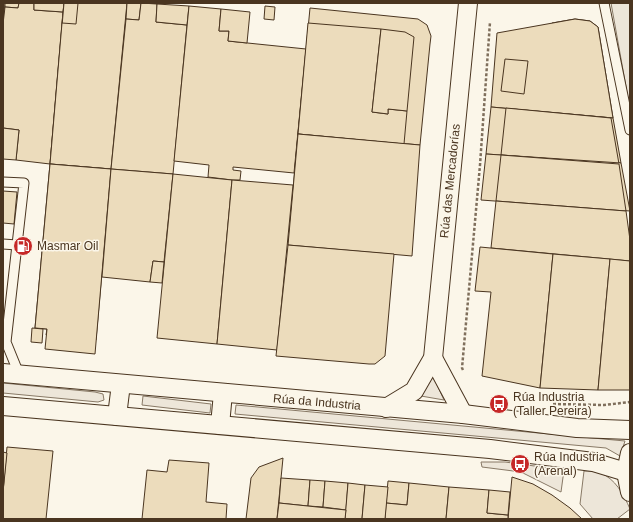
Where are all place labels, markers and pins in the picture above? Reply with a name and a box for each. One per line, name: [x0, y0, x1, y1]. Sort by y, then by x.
fuel station icon: Masmar Oil: [12, 235, 34, 257]
place label: Masmar Oil: [37, 239, 98, 253]
place label: Rúa Industria (Taller Pereira): [513, 390, 592, 418]
bus stop icon: Rúa Industria (Taller Pereira): [488, 393, 510, 415]
place label: Rúa Industria (Arenal): [534, 450, 606, 478]
bus stop icon: Rúa Industria (Arenal): [509, 453, 531, 475]

